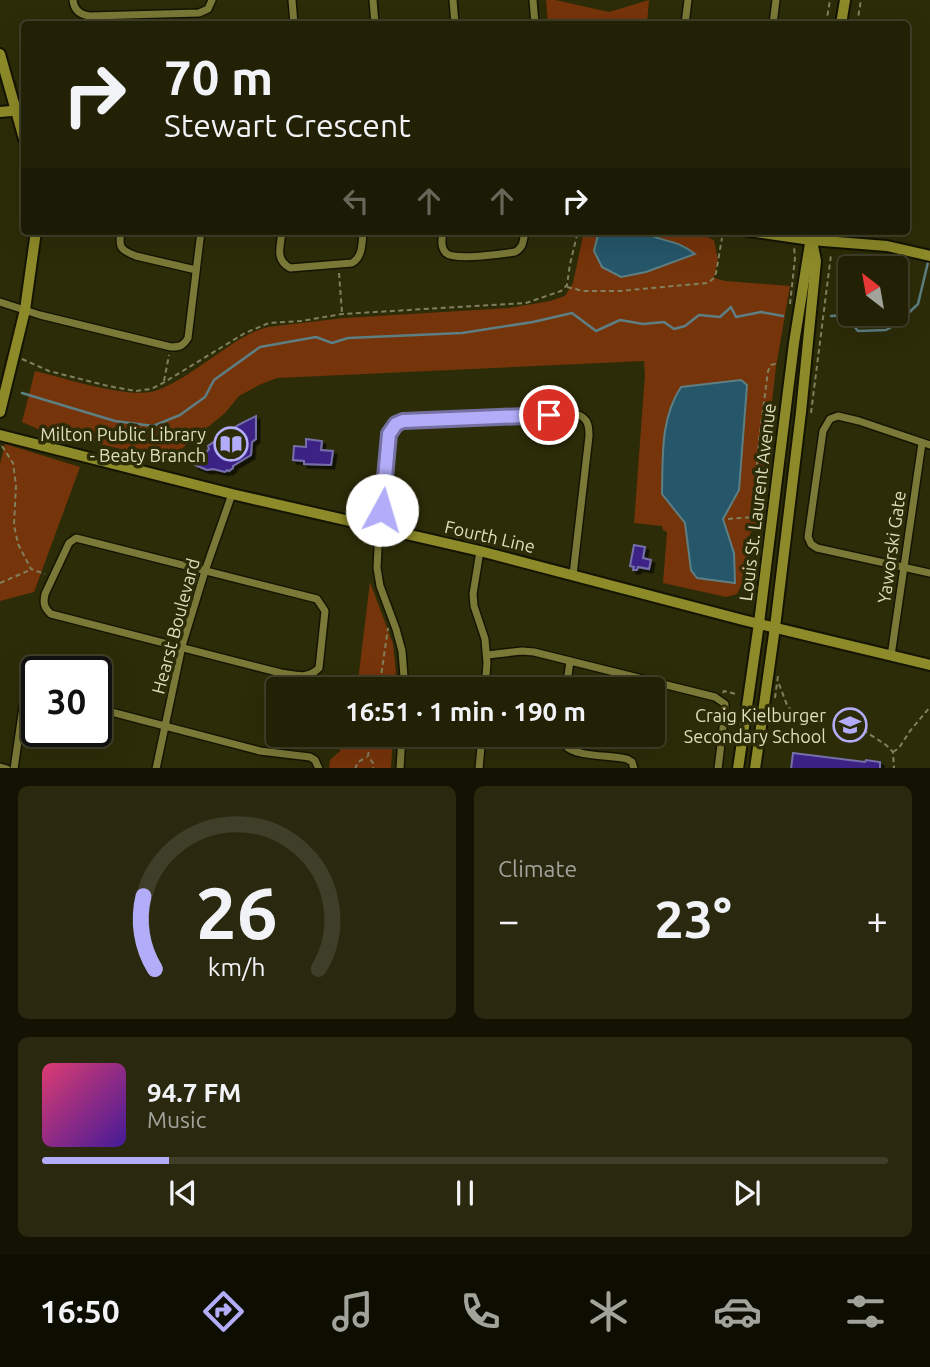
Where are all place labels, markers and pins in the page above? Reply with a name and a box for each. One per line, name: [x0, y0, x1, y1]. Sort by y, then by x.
pin: [519, 385, 579, 445]
place label: Milton Public Library - Beaty Branch: [40, 424, 206, 465]
library icon: Milton Public Library - Beaty Branch: [212, 425, 250, 463]
place label: Craig Kielburger Secondary School: [684, 705, 826, 746]
school or university icon: Craig Kielburger Secondary School: [831, 706, 869, 744]

